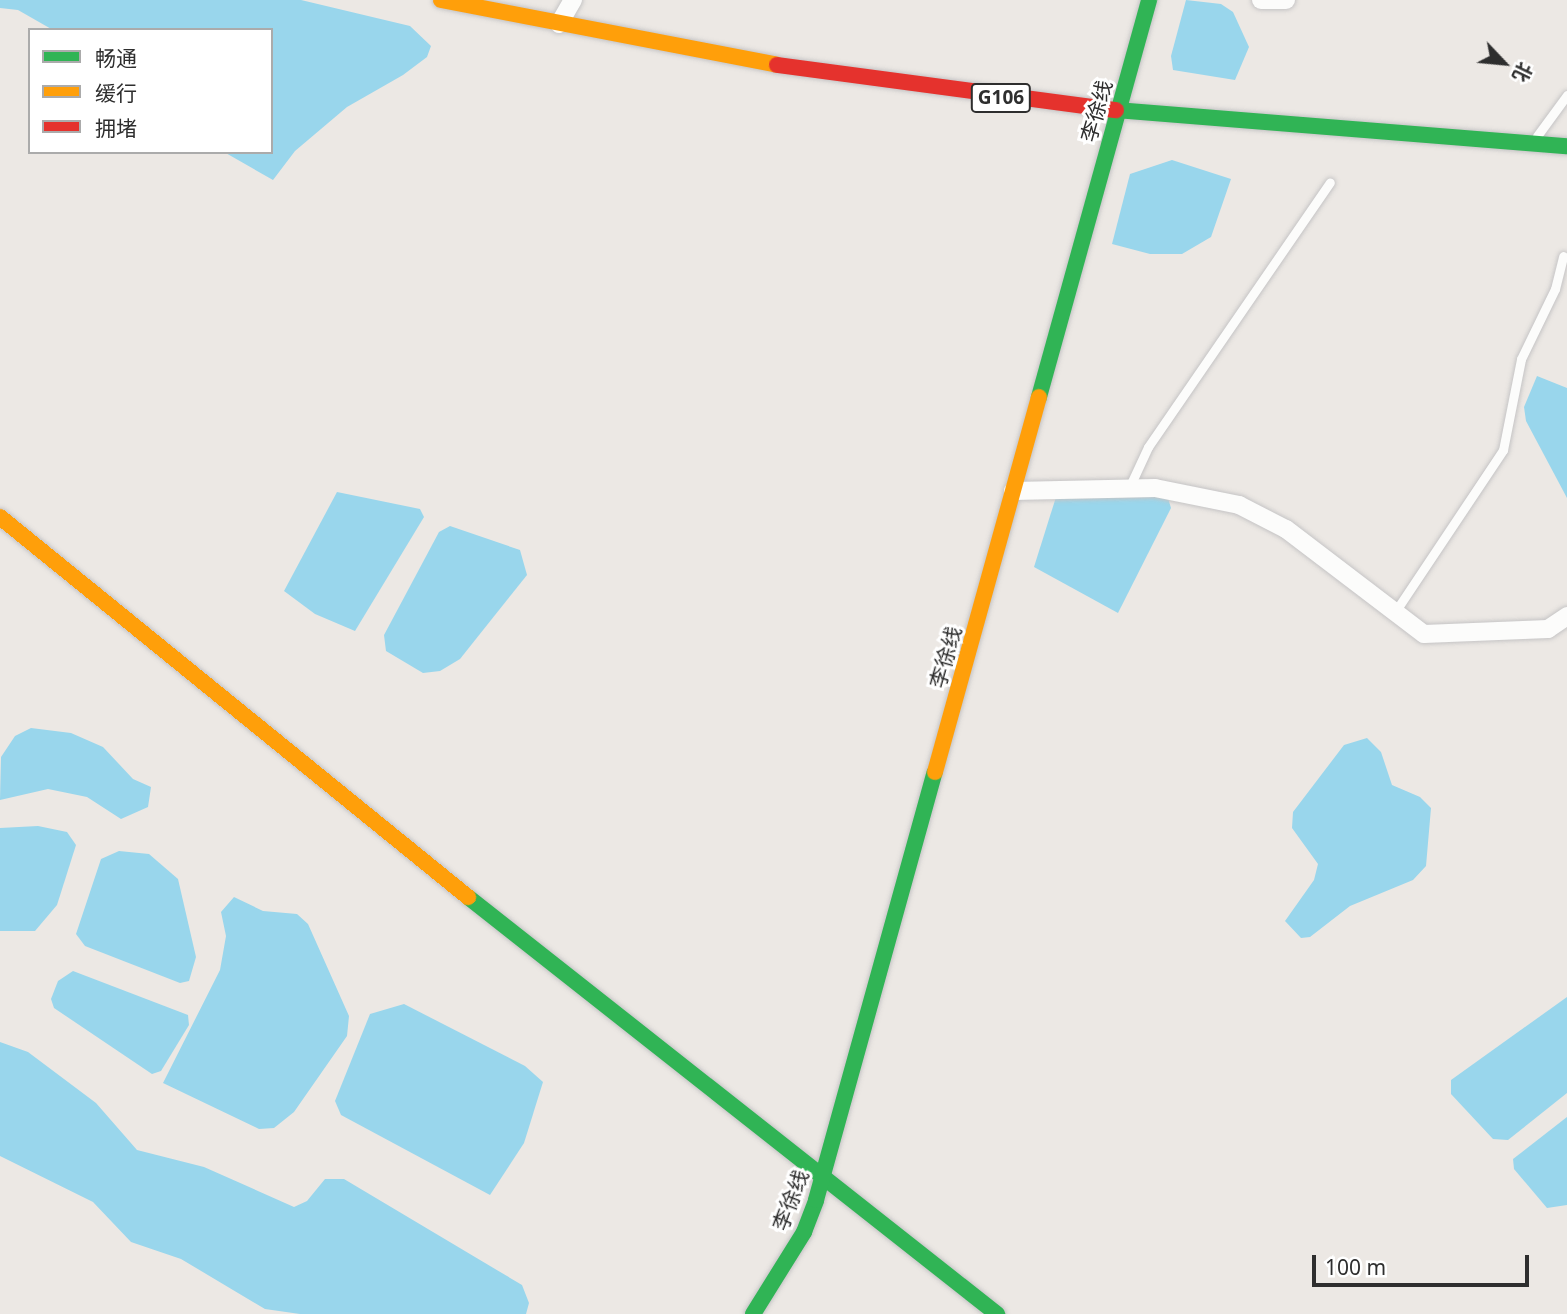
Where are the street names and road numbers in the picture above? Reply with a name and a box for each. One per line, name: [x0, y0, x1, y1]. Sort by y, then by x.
street label: 李徐线: [1075, 77, 1117, 145]
road number: G106: [970, 82, 1032, 114]
street label: 李徐线: [924, 623, 966, 691]
street label: 李徐线: [767, 1166, 813, 1234]

